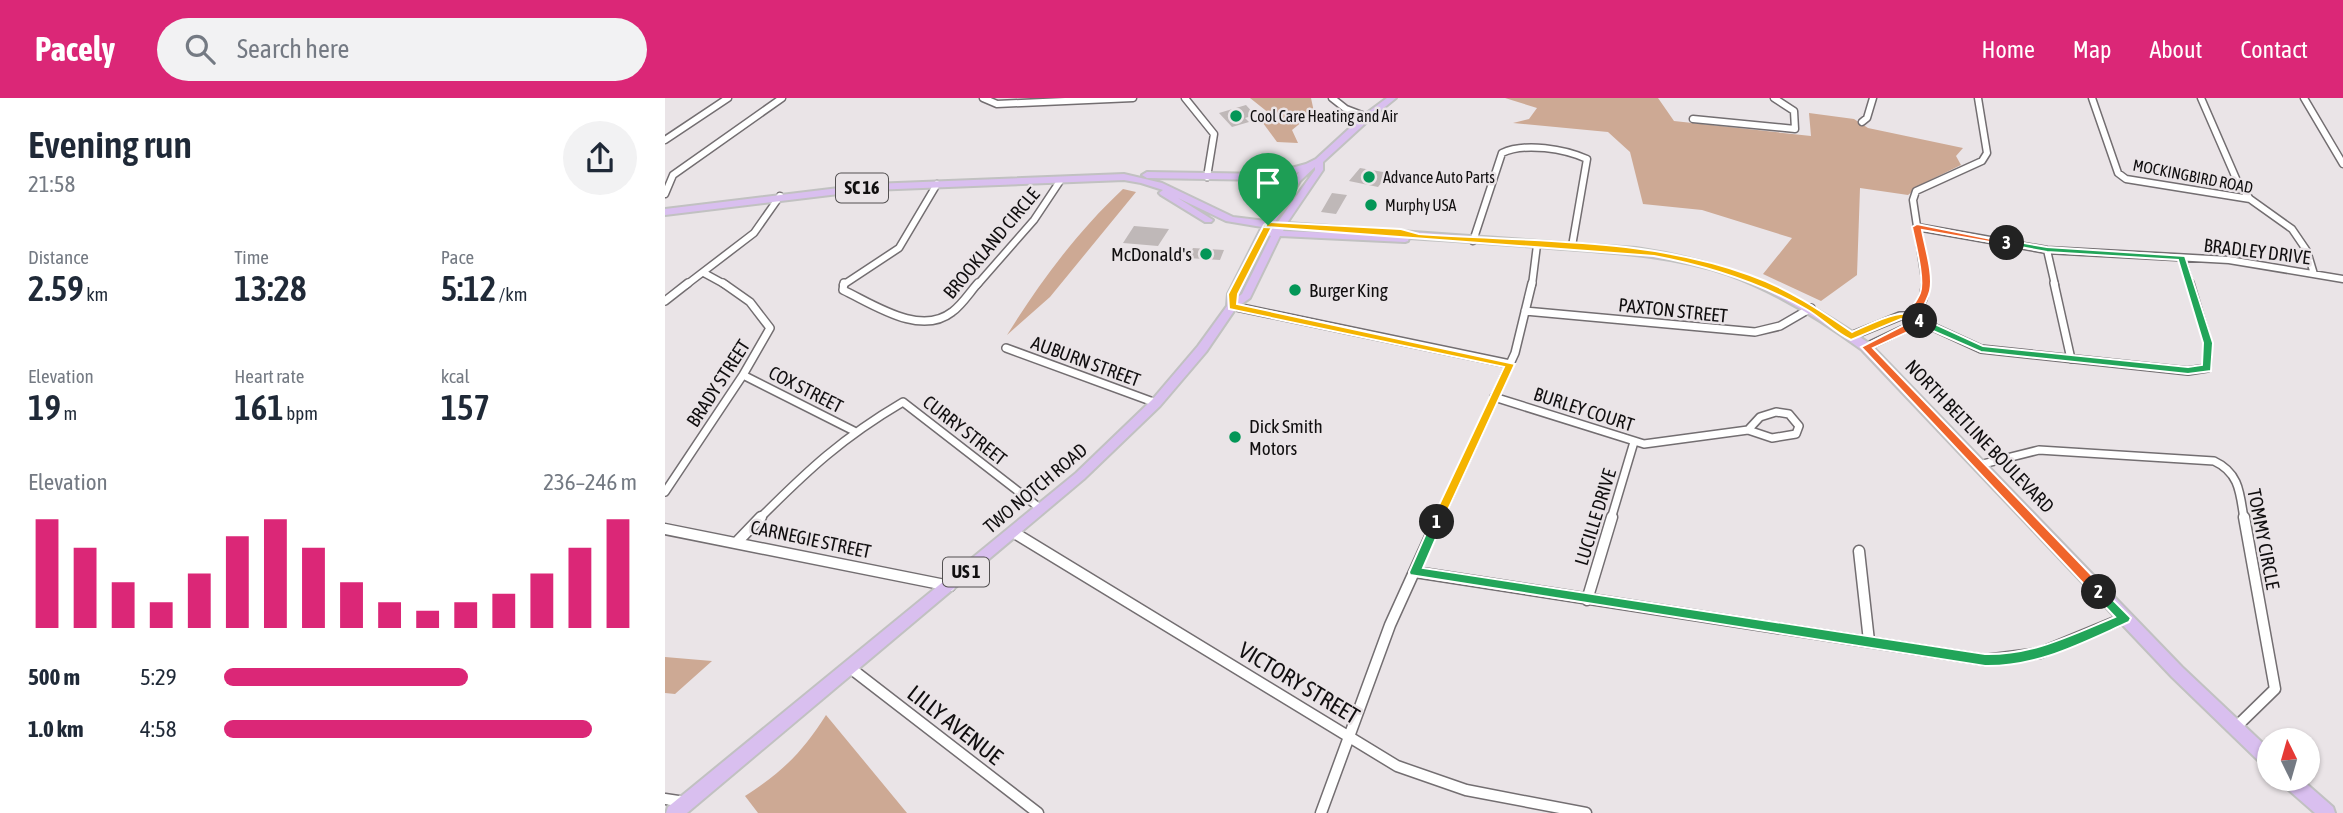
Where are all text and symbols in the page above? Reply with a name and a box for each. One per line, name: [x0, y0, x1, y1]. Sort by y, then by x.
search box: [157, 18, 647, 81]
text: Pacely: [35, 30, 115, 68]
icon: search: [181, 30, 219, 68]
text: Search here: [237, 34, 349, 64]
text: Home: [1981, 36, 2035, 63]
text: Map: [2073, 36, 2111, 63]
text: About: [2149, 36, 2202, 63]
text: Contact: [2240, 36, 2308, 63]
place label: Cool Care Heating and Air: [1250, 107, 1398, 126]
marker: Cool Care Heating and Air: [1228, 108, 1244, 124]
button: share: [563, 121, 637, 195]
text: Evening run: [28, 123, 192, 166]
pin: [1238, 153, 1298, 225]
street label: MOCKINGBIRD ROAD: [2131, 156, 2255, 196]
icon: arrive: [1249, 164, 1287, 202]
place label: Advance Auto Parts: [1383, 168, 1495, 186]
marker: Advance Auto Parts: [1361, 169, 1377, 185]
text: 21:58: [28, 171, 75, 197]
road number: SC 16: [836, 174, 888, 202]
street label: BROOKLAND CIRCLE: [938, 183, 1044, 303]
place label: Murphy USA: [1385, 196, 1456, 215]
marker: Murphy USA: [1363, 197, 1379, 213]
pin: 3: [1989, 226, 2025, 260]
text: 3: [2002, 231, 2011, 253]
street label: BRADLEY DRIVE: [2202, 234, 2312, 268]
place label: McDonald's: [1111, 243, 1192, 265]
text: Distance: [28, 246, 89, 268]
text: Time: [234, 246, 269, 268]
text: Pace: [441, 246, 474, 268]
marker: McDonald's: [1198, 246, 1214, 262]
text: 2.59: [28, 268, 84, 308]
text: 13:28: [234, 268, 306, 308]
text: 5:12: [441, 268, 496, 308]
place label: Burger King: [1309, 279, 1389, 301]
marker: Burger King: [1287, 282, 1303, 298]
text: km: [84, 283, 108, 305]
text: /km: [496, 283, 527, 305]
street label: PAXTON STREET: [1617, 293, 1729, 327]
pin: 4: [1903, 304, 1937, 339]
text: 4: [1915, 309, 1924, 331]
street label: AUBURN STREET: [1028, 331, 1144, 391]
street label: BRADY STREET: [682, 335, 755, 431]
street label: NORTH BELTLINE BOULEVARD: [1901, 355, 2059, 517]
street label: COX STREET: [765, 361, 847, 417]
text: Elevation: [28, 365, 94, 387]
text: Heart rate: [234, 365, 304, 387]
text: kcal: [441, 365, 470, 387]
street label: BURLEY COURT: [1531, 382, 1638, 436]
text: 19: [28, 387, 61, 427]
text: 161: [234, 387, 284, 427]
text: 157: [441, 387, 490, 427]
street label: CURRY STREET: [919, 391, 1012, 470]
text: m: [61, 402, 77, 424]
text: bpm: [284, 402, 318, 424]
place label: Dick Smith Motors: [1249, 415, 1323, 459]
marker: Dick Smith Motors: [1227, 429, 1243, 445]
street label: TWO NOTCH ROAD: [979, 438, 1091, 538]
street label: LUCILLE DRIVE: [1570, 466, 1620, 568]
text: Elevation: [28, 469, 108, 495]
text: 236–246 m: [543, 469, 637, 495]
street label: TOMMY CIRCLE: [2243, 487, 2285, 591]
pin: 1: [1419, 504, 1455, 540]
text: 1: [1432, 510, 1441, 532]
street label: CARNEGIE STREET: [749, 515, 874, 563]
road number: US 1: [943, 558, 989, 586]
pin: 2: [2081, 574, 2117, 610]
text: 2: [2094, 580, 2103, 602]
street label: VICTORY STREET: [1234, 637, 1364, 729]
text: 500 m: [28, 664, 80, 690]
text: 5:29: [140, 664, 177, 690]
street label: LILLY AVENUE: [902, 680, 1008, 770]
text: 1.0 km: [28, 716, 84, 742]
text: 4:58: [140, 716, 177, 742]
north arrow: [2257, 728, 2321, 791]
map controls: [2257, 728, 2320, 791]

